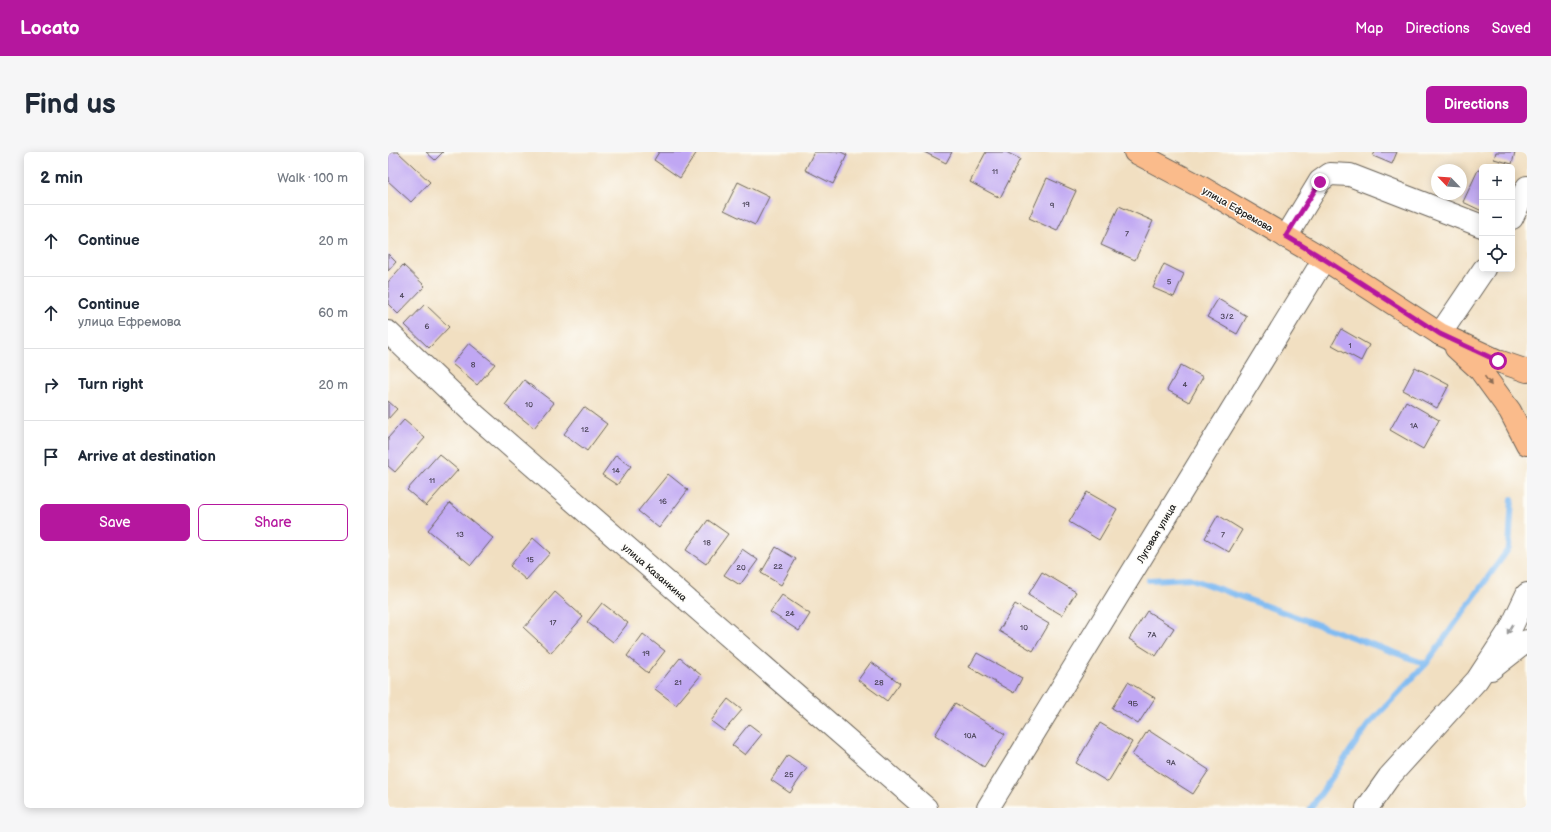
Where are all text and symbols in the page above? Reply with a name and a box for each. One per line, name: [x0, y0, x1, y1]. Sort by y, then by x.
text: Locato: [20, 17, 80, 40]
text: Map: [1355, 20, 1383, 37]
text: Directions: [1405, 20, 1470, 37]
text: Saved: [1492, 20, 1531, 37]
button: Directions: [1426, 86, 1527, 123]
text: Find us: [24, 88, 116, 121]
north arrow: [1431, 164, 1467, 200]
map controls: [1479, 164, 1515, 272]
button: +: [1479, 164, 1515, 200]
house number: 11: [992, 167, 998, 176]
text: 2 min: [40, 168, 83, 188]
text: Walk · 100 m: [277, 170, 348, 186]
route end: [1311, 173, 1329, 191]
street label: улица Ефремова: [1200, 185, 1275, 235]
house number: 19: [742, 200, 750, 209]
button: −: [1479, 200, 1515, 236]
house number: 9: [1050, 201, 1055, 210]
house number: 7: [1125, 229, 1129, 238]
icon: ahead: [40, 230, 62, 252]
text: Continue: [78, 231, 140, 250]
text: 20 m: [318, 233, 348, 249]
button: locate: [1479, 236, 1515, 272]
house number: 5: [1167, 277, 1172, 286]
house number: 4: [400, 291, 405, 300]
text: Continue: [78, 295, 140, 314]
icon: ahead: [40, 302, 62, 324]
text: 60 m: [318, 305, 348, 321]
house number: 3/2: [1220, 312, 1234, 321]
text: улица Ефремова: [78, 314, 181, 330]
house number: 6: [425, 322, 430, 331]
house number: 1: [1348, 341, 1352, 350]
route start: [1489, 352, 1507, 370]
house number: 8: [471, 360, 476, 369]
icon: right: [40, 374, 62, 396]
text: Turn right: [78, 375, 143, 394]
one-way arrow: [1484, 376, 1492, 386]
text: 20 m: [318, 377, 348, 393]
house number: 4: [1183, 380, 1188, 389]
house number: 10: [525, 400, 533, 409]
house number: 1А: [1410, 421, 1418, 430]
house number: 12: [581, 425, 589, 434]
icon: arrive: [40, 446, 62, 468]
text: Arrive at destination: [78, 447, 216, 466]
house number: 14: [612, 466, 620, 475]
house number: 11: [429, 476, 435, 485]
house number: 16: [659, 497, 667, 506]
street label: Луговая улица: [1134, 502, 1179, 566]
button: Save: [40, 504, 190, 541]
button: Share: [198, 504, 348, 541]
house number: 13: [456, 530, 464, 539]
house number: 7: [1221, 530, 1225, 539]
house number: 18: [703, 538, 711, 547]
street label: улица Казанкина: [620, 541, 689, 604]
house number: 15: [526, 555, 534, 564]
house number: 22: [773, 562, 783, 571]
house number: 20: [736, 563, 746, 572]
house number: 24: [785, 609, 795, 618]
house number: 17: [549, 618, 557, 627]
house number: 10: [1020, 623, 1028, 632]
one-way arrow: [1506, 623, 1513, 635]
house number: 7А: [1148, 630, 1157, 639]
house number: 19: [642, 649, 650, 658]
house number: 21: [674, 678, 682, 687]
house number: 28: [874, 678, 884, 687]
house number: 9Б: [1128, 699, 1139, 708]
house number: 10А: [964, 731, 976, 740]
house number: 9А: [1166, 758, 1176, 767]
house number: 25: [784, 770, 794, 779]

